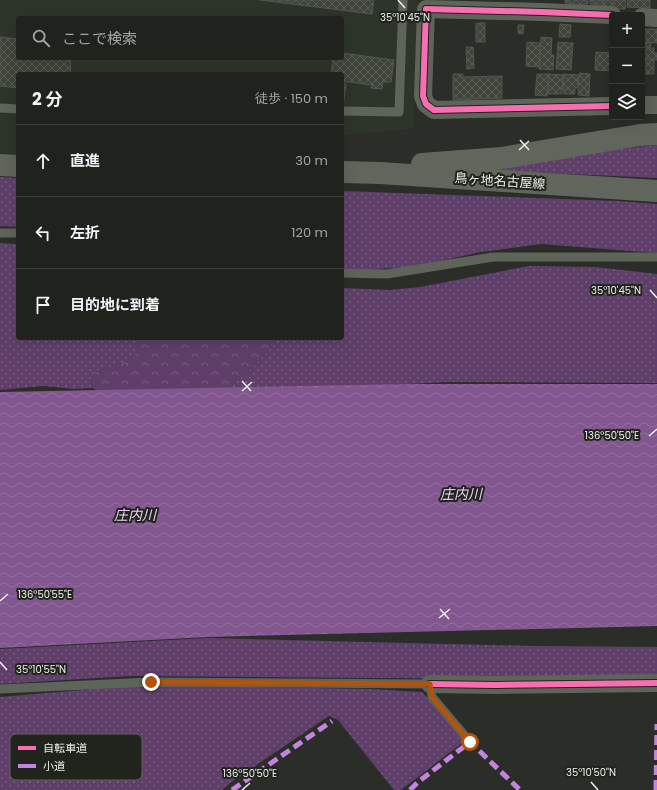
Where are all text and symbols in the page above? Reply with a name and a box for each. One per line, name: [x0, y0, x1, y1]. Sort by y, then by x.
text: 35°10'45"N: [380, 10, 430, 25]
map controls: [609, 12, 645, 120]
button: +: [609, 12, 645, 48]
search box: [16, 16, 344, 60]
icon: search: [30, 27, 52, 49]
text: ここで検索: [62, 28, 137, 49]
button: −: [609, 48, 645, 84]
button: layers: [609, 84, 645, 120]
text: 2 分: [32, 87, 62, 111]
text: 徒歩 · 150 m: [255, 89, 328, 108]
icon: ahead: [32, 150, 54, 172]
text: 直進: [70, 150, 100, 171]
text: 30 m: [295, 151, 328, 170]
street label: 鳥ヶ地名古屋線: [454, 168, 546, 194]
icon: left: [32, 222, 54, 244]
text: 左折: [70, 222, 100, 243]
text: 120 m: [291, 223, 328, 242]
text: 35°10'45"N: [591, 283, 641, 298]
icon: arrive: [32, 294, 54, 316]
text: 目的地に到着: [70, 294, 160, 315]
text: 136°50'50"E: [585, 428, 639, 443]
water label: 庄内川: [440, 484, 484, 504]
water label: 庄内川: [114, 505, 158, 525]
text: 136°50'55"E: [18, 587, 72, 602]
text: 35°10'55"N: [16, 662, 66, 677]
route end: [142, 673, 160, 691]
route start: [461, 733, 479, 751]
legend: [10, 734, 142, 780]
text: 自転車道: [43, 740, 87, 756]
text: 小道: [43, 758, 65, 774]
text: 35°10'50"N: [566, 765, 616, 780]
text: 136°50'50"E: [223, 766, 277, 781]

